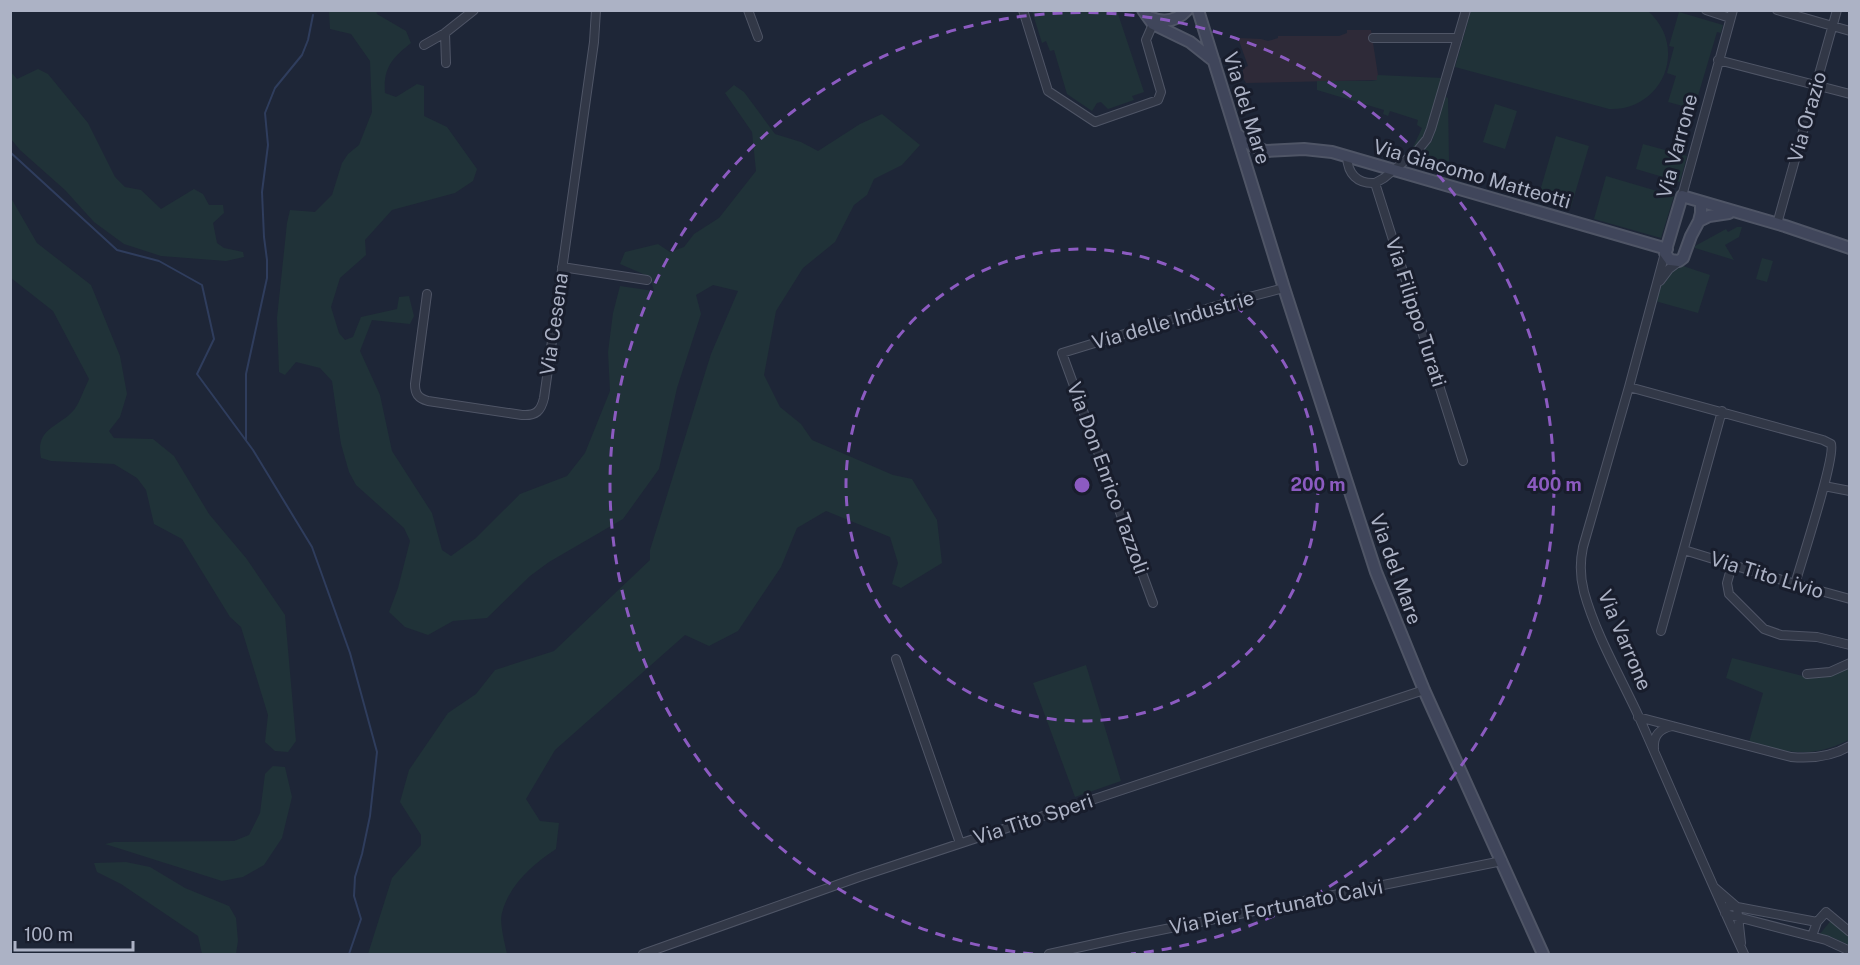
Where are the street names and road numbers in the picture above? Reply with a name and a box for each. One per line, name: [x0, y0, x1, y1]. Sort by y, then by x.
street label: Via del Mare: [1219, 49, 1275, 167]
street label: Via Orazio: [1783, 69, 1831, 165]
street label: Via Varrone: [1652, 91, 1702, 201]
street label: Via Giacomo Matteotti: [1370, 134, 1574, 214]
street label: Via Filippo Turati: [1381, 234, 1451, 390]
street label: Via Cesena: [535, 271, 573, 377]
street label: Via delle Industrie: [1089, 285, 1257, 355]
street label: Via Don Enrico Tazzoli: [1062, 379, 1154, 577]
street label: Via del Mare: [1365, 510, 1427, 628]
street label: Via Tito Livio: [1707, 546, 1827, 604]
street label: Via Varrone: [1593, 586, 1657, 694]
street label: Via Tito Speri: [970, 788, 1096, 850]
street label: Via Pier Fortunato Calvi: [1167, 875, 1385, 939]

